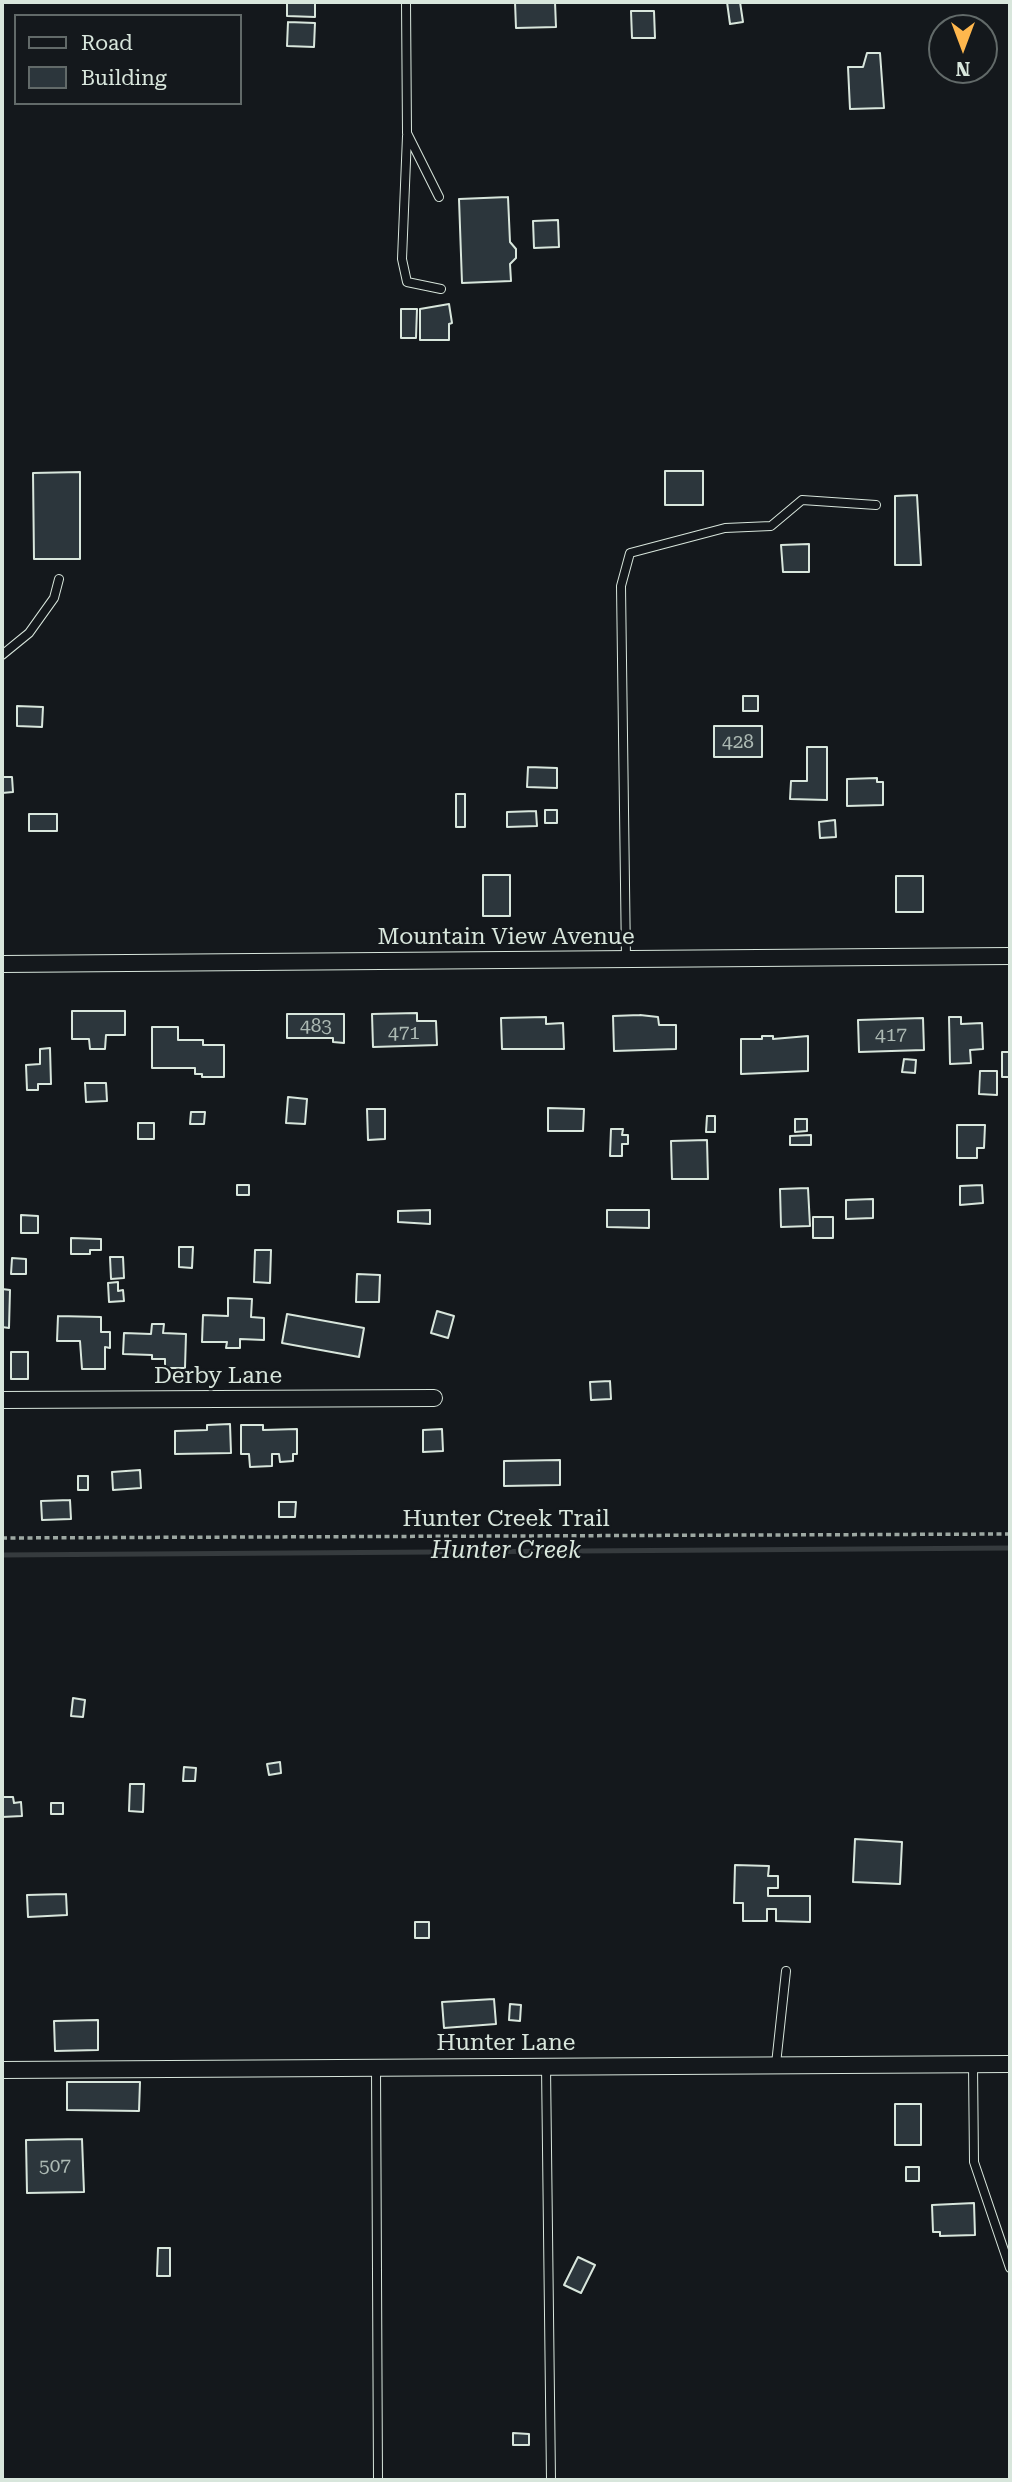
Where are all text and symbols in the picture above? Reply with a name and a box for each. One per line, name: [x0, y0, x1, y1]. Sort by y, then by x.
legend: [14, 14, 242, 105]
north arrow: [928, 14, 998, 84]
text: Road: [81, 31, 133, 55]
text: N: [956, 57, 970, 80]
text: Building: [81, 66, 167, 90]
house number: 428: [722, 731, 754, 753]
street label: Mountain View Avenue: [377, 923, 635, 951]
house number: 483: [300, 1015, 332, 1037]
house number: 471: [388, 1022, 420, 1044]
house number: 417: [875, 1024, 907, 1046]
street label: Derby Lane: [154, 1362, 282, 1390]
street label: Hunter Creek Trail: [402, 1505, 610, 1533]
water label: Hunter Creek: [431, 1537, 581, 1565]
street label: Hunter Lane: [437, 2029, 575, 2057]
house number: 507: [39, 2155, 71, 2177]

